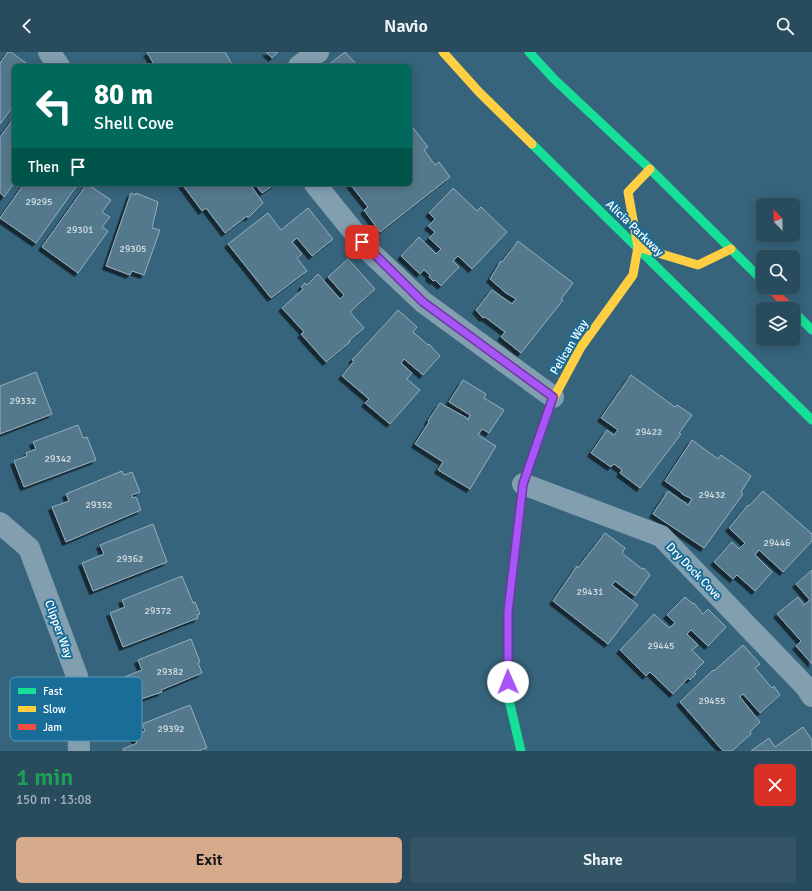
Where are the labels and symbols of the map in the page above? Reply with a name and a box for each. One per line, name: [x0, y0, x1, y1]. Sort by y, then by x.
house number: 29295: [25, 196, 53, 208]
street label: Alicia Parkway: [603, 197, 667, 260]
north arrow: [756, 198, 800, 242]
house number: 29301: [66, 224, 94, 236]
pin: [345, 225, 379, 259]
house number: 29305: [119, 243, 147, 255]
street label: Pelican Way: [547, 317, 592, 377]
house number: 29332: [9, 395, 37, 407]
house number: 29422: [635, 426, 663, 438]
house number: 29342: [44, 453, 72, 465]
house number: 29432: [698, 489, 726, 501]
house number: 29352: [85, 499, 113, 511]
house number: 29446: [763, 537, 791, 549]
street label: Dry Dock Cove: [663, 540, 725, 603]
house number: 29362: [116, 553, 144, 565]
house number: 29431: [576, 586, 604, 598]
street label: Clipper Way: [41, 598, 76, 661]
house number: 29372: [144, 605, 172, 617]
house number: 29445: [647, 640, 675, 652]
position arrow: [487, 661, 529, 703]
house number: 29382: [156, 666, 184, 678]
legend: [10, 677, 142, 741]
text: Fast: [43, 685, 63, 698]
house number: 29455: [698, 695, 726, 707]
text: Slow: [43, 703, 66, 716]
text: Jam: [43, 721, 62, 734]
house number: 29392: [157, 723, 185, 735]

